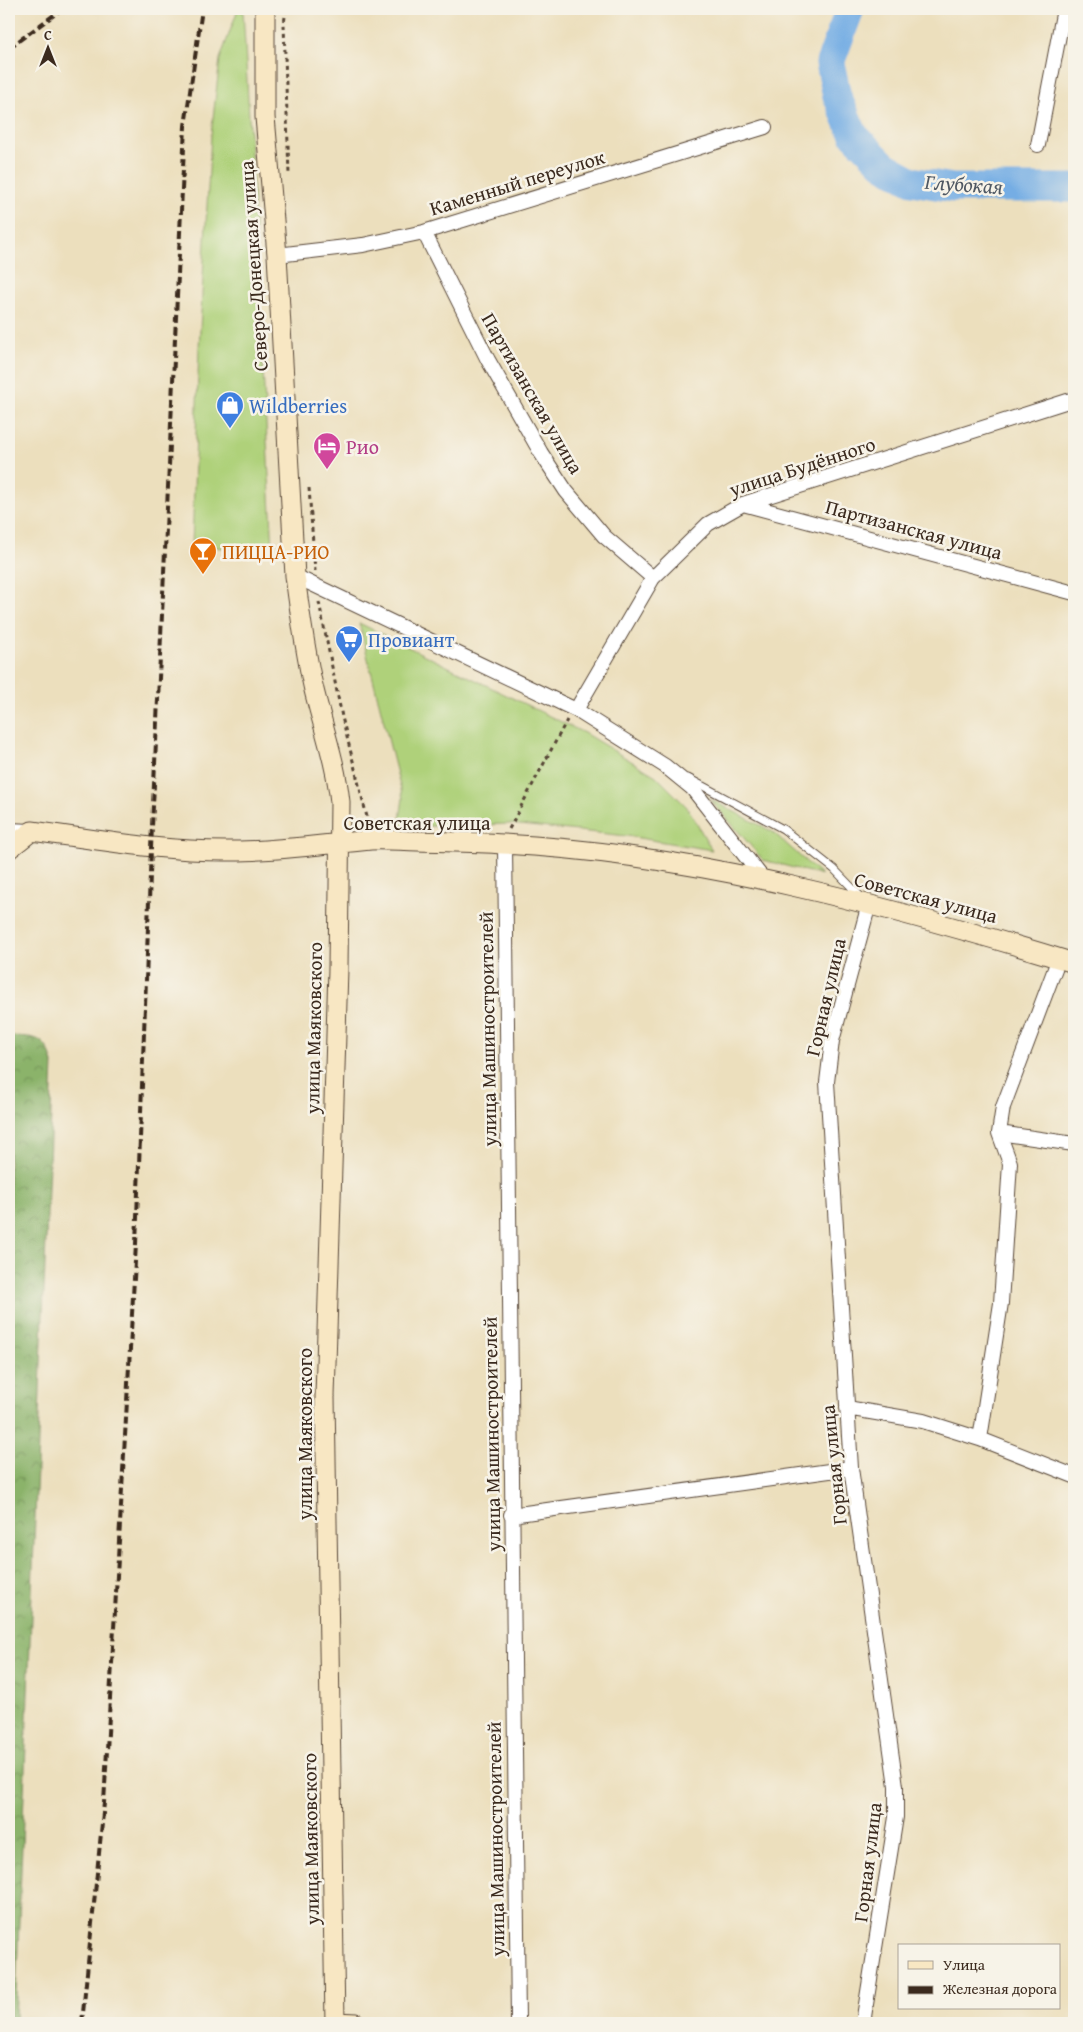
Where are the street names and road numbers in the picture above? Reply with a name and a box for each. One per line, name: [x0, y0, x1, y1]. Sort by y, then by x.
street label: Каменный переулок: [426, 141, 609, 222]
street label: Северо-Донецкая улица: [231, 159, 275, 372]
street label: Партизанская улица: [475, 307, 591, 479]
street label: улица Будённого: [724, 429, 879, 504]
street label: Партизанская улица: [822, 491, 1006, 567]
street label: Советская улица: [343, 808, 491, 837]
street label: Советская улица: [851, 864, 1001, 930]
street label: улица Машиностроителей: [470, 911, 504, 1148]
street label: Горная улица: [797, 935, 853, 1059]
street label: улица Маяковского: [297, 942, 329, 1115]
street label: улица Машиностроителей: [474, 1316, 508, 1553]
street label: улица Маяковского: [290, 1348, 319, 1521]
street label: Горная улица: [812, 1403, 854, 1526]
street label: улица Машиностроителей: [478, 1721, 512, 1958]
street label: улица Маяковского: [294, 1753, 326, 1926]
street label: Горная улица: [845, 1800, 889, 1923]

